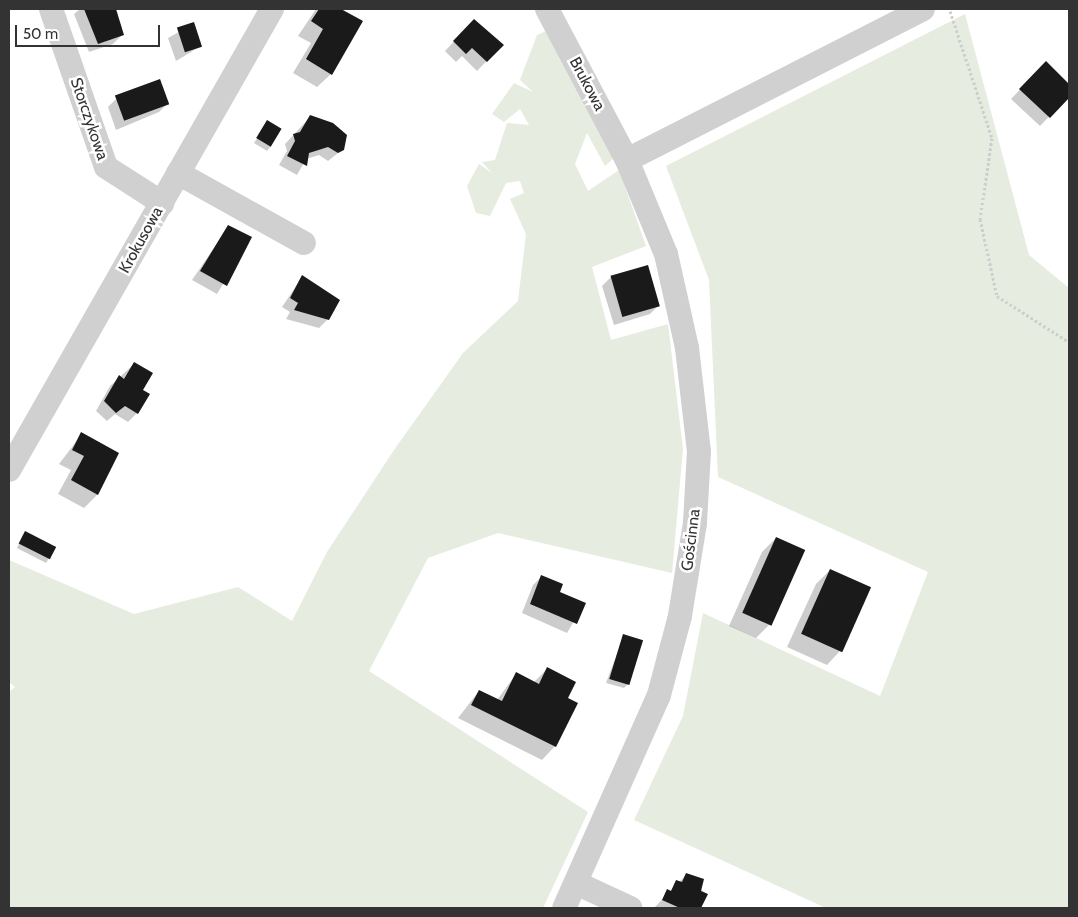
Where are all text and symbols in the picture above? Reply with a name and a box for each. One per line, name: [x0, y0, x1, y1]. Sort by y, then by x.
scale bar: [18, 15, 162, 47]
text: 50 m: [23, 25, 58, 43]
street label: Brukowa: [565, 54, 609, 114]
street label: Storczykowa: [66, 75, 112, 163]
street label: Krokusowa: [115, 204, 167, 276]
street label: Gościnna: [678, 508, 704, 572]

